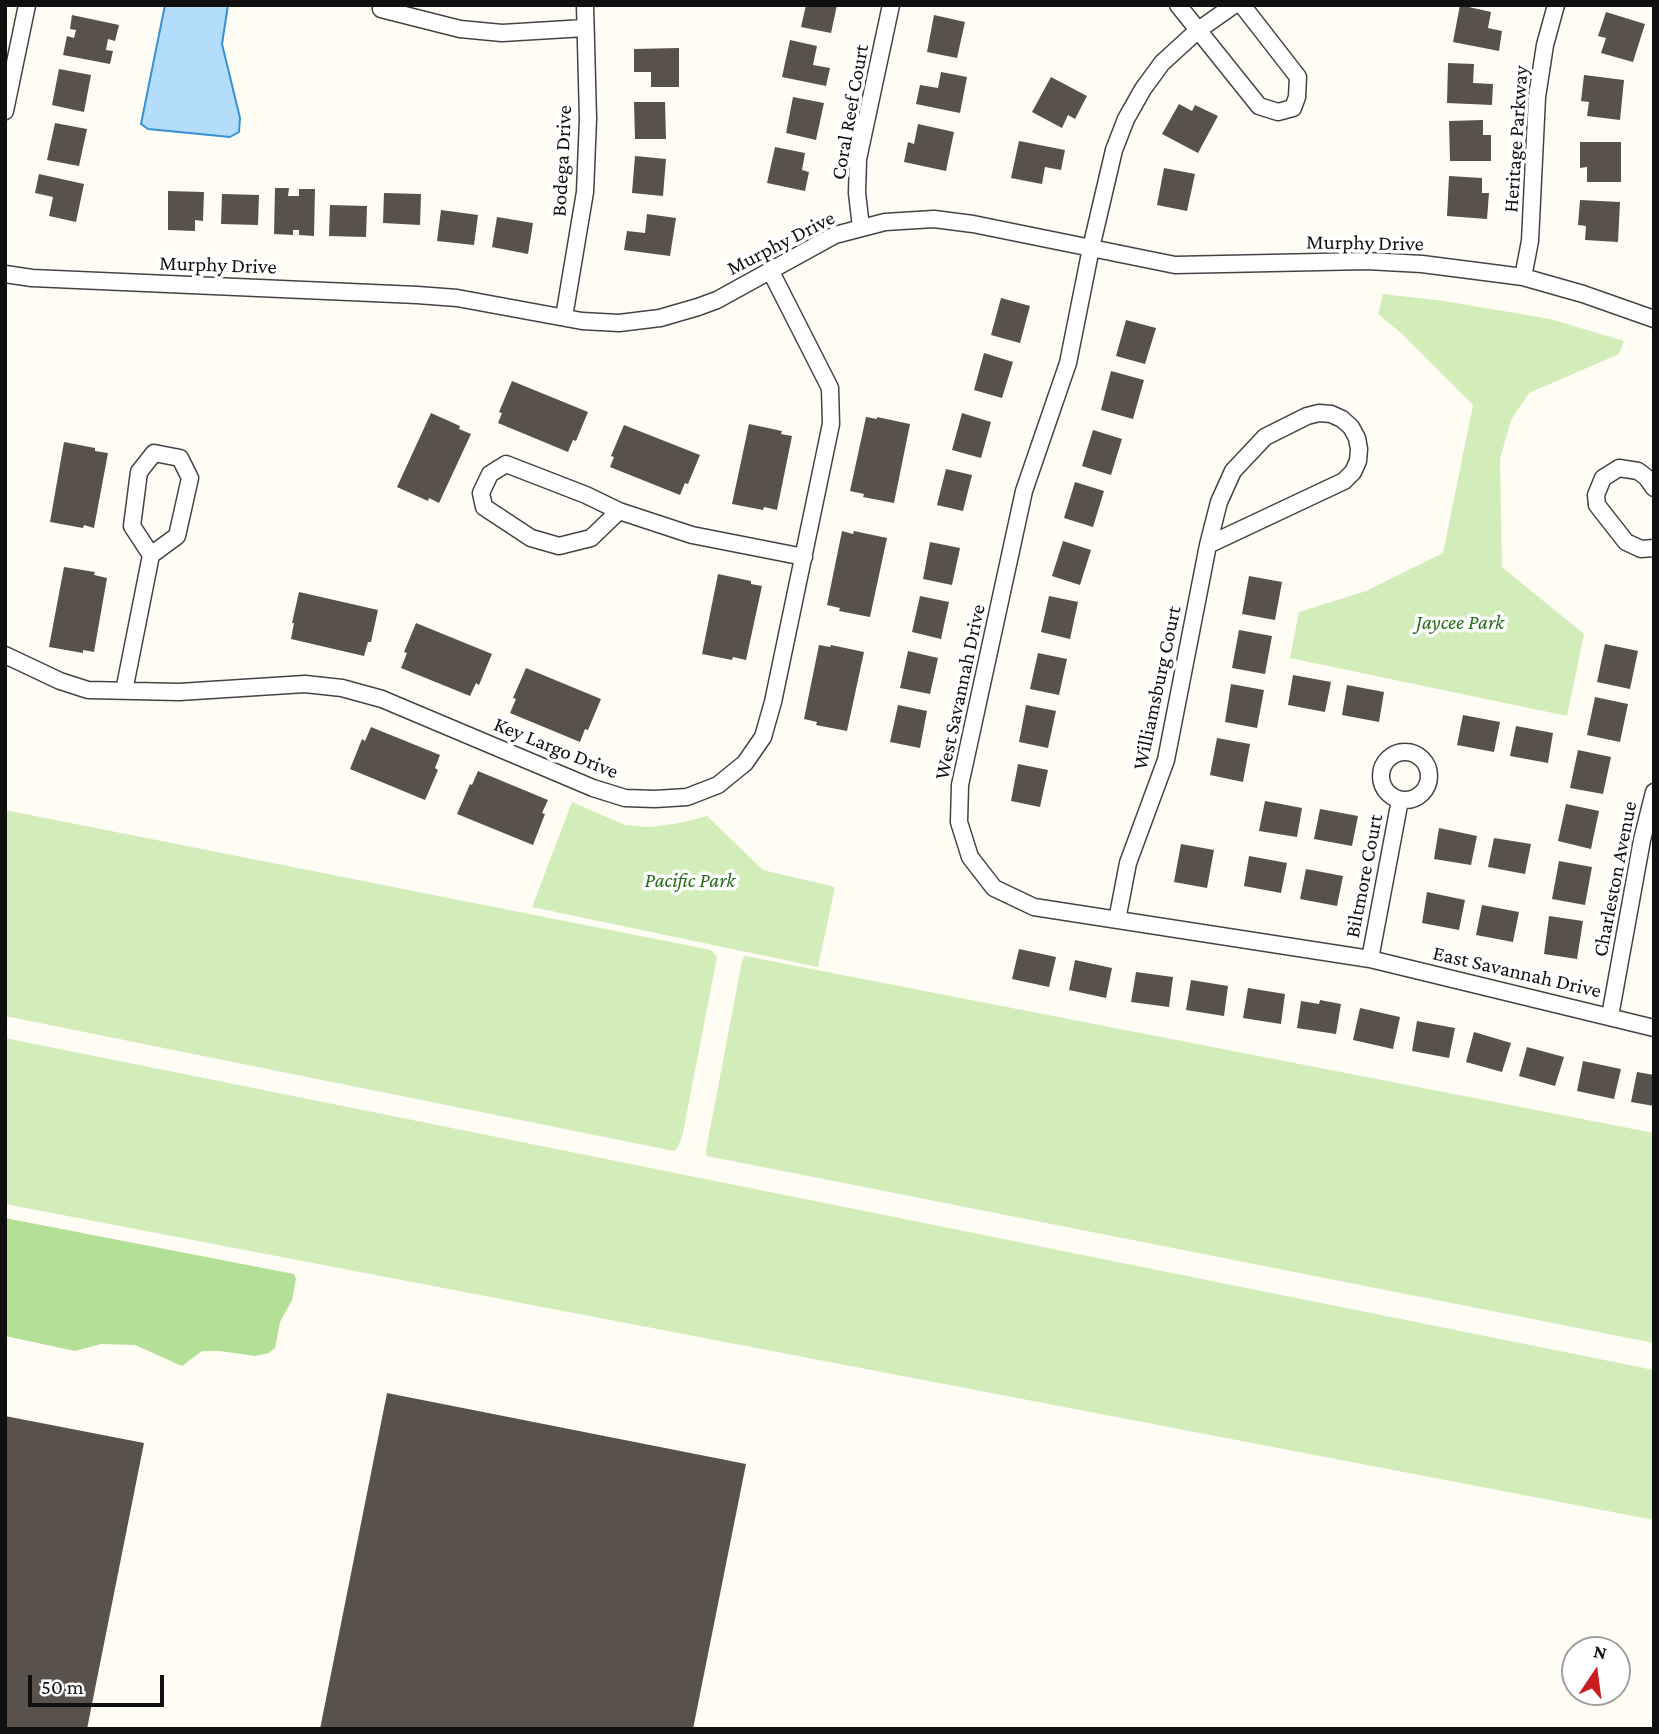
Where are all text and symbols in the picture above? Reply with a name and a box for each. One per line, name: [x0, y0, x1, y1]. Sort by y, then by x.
street label: Coral Reef Court: [826, 42, 874, 182]
street label: Heritage Parkway: [1498, 65, 1534, 213]
street label: Bodega Drive: [546, 105, 578, 217]
street label: Murphy Drive: [723, 205, 839, 281]
street label: Murphy Drive: [1306, 229, 1424, 257]
street label: Murphy Drive: [159, 250, 277, 280]
street label: West Savannah Drive: [929, 602, 991, 782]
street label: Williamsburg Court: [1127, 604, 1187, 772]
park label: Jaycee Park: [1416, 610, 1504, 636]
street label: Key Largo Drive: [490, 712, 622, 784]
street label: Charleston Avenue: [1588, 799, 1642, 959]
street label: Biltmore Court: [1340, 812, 1388, 940]
park label: Pacific Park: [645, 868, 735, 894]
street label: East Savannah Drive: [1430, 940, 1604, 1004]
north arrow: [1561, 1636, 1631, 1706]
text: N: [1592, 1640, 1609, 1664]
scale bar: [32, 1660, 168, 1704]
text: 50 m: [41, 1675, 84, 1699]

